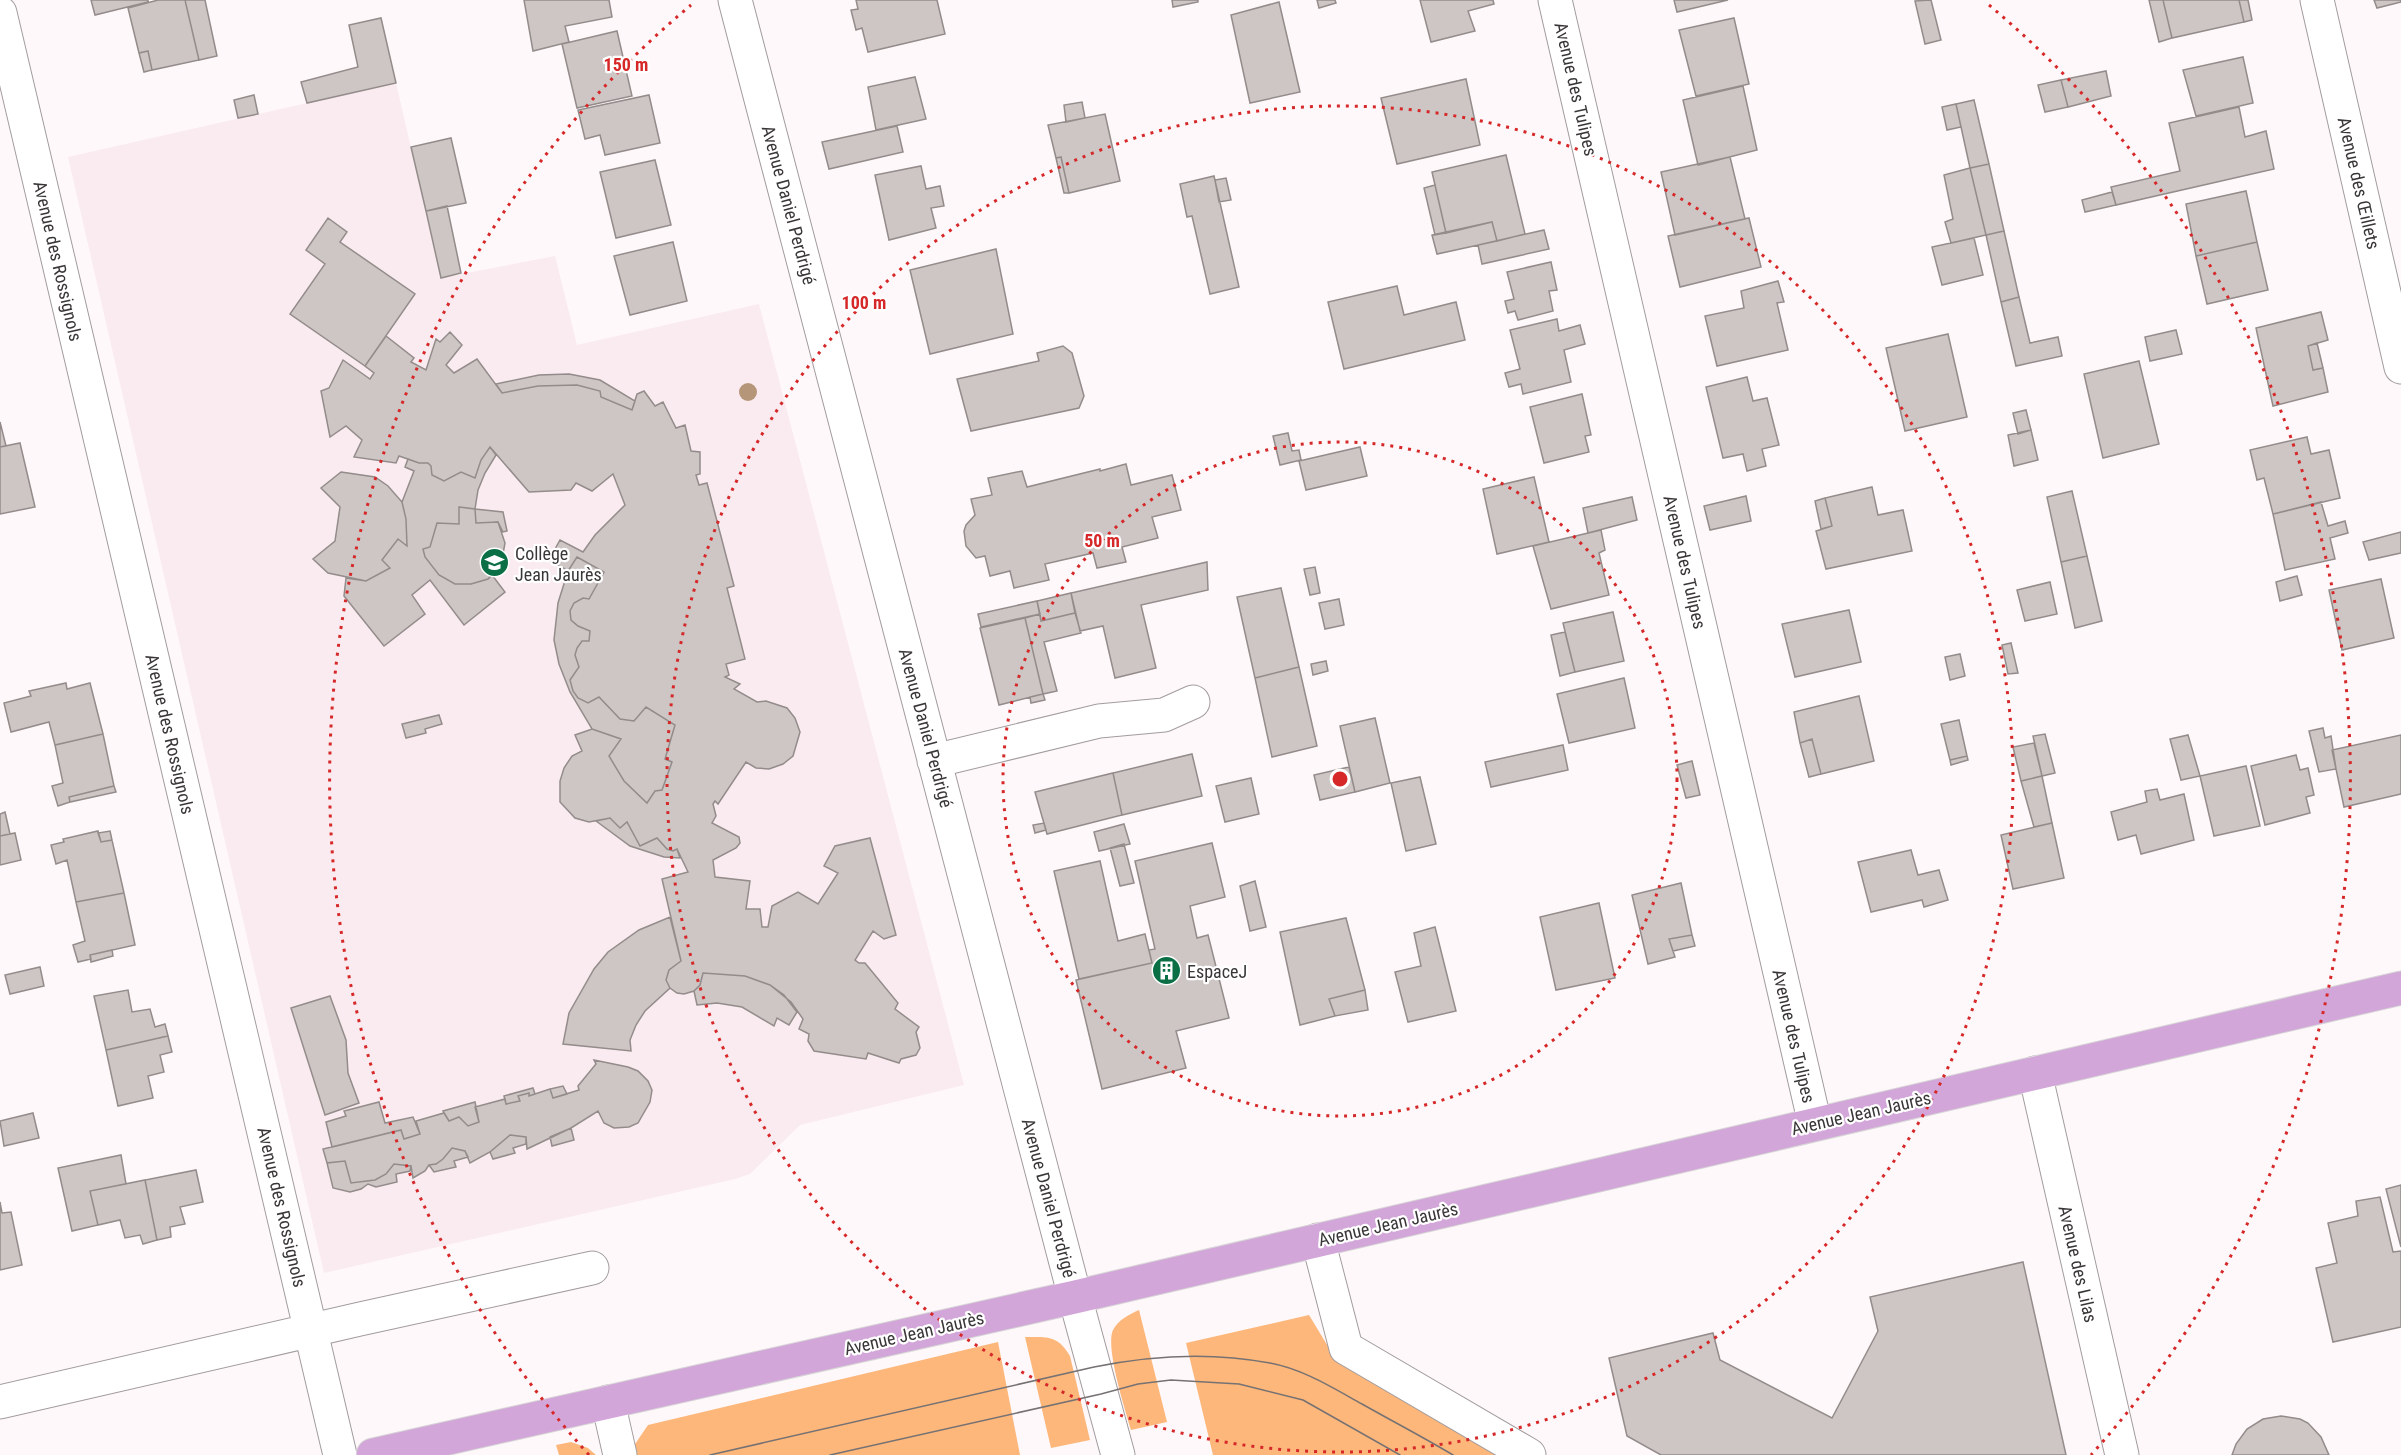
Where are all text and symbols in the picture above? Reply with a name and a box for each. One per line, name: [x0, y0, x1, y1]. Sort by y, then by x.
street label: Avenue des Tulipes: [1550, 20, 1602, 158]
text: 150 m: [604, 54, 648, 75]
street label: Avenue des Œillets: [2334, 115, 2384, 251]
street label: Avenue Daniel Perdrigé: [758, 123, 820, 287]
street label: Avenue des Rossignols: [29, 179, 87, 343]
text: 100 m: [842, 292, 886, 313]
street label: Avenue des Tulipes: [1659, 493, 1711, 631]
text: 50 m: [1084, 530, 1120, 551]
place label: Collège Jean Jaurès: [515, 543, 602, 585]
school or university icon: Collège Jean Jaurès: [478, 547, 510, 579]
street label: Avenue Daniel Perdrigé: [895, 646, 957, 810]
street label: Avenue des Rossignols: [141, 652, 199, 816]
centre of rings: [1330, 769, 1350, 789]
building icon: EspaceJ: [1150, 955, 1182, 987]
place label: EspaceJ: [1187, 961, 1247, 982]
street label: Avenue des Tulipes: [1768, 967, 1820, 1105]
street label: Avenue Jean Jaurès: [1789, 1087, 1933, 1139]
street label: Avenue Daniel Perdrigé: [1018, 1116, 1080, 1280]
street label: Avenue des Rossignols: [253, 1125, 311, 1289]
street label: Avenue Jean Jaurès: [1316, 1198, 1460, 1250]
street label: Avenue des Lilas: [2054, 1204, 2102, 1324]
street label: Avenue Jean Jaurès: [842, 1307, 986, 1359]

